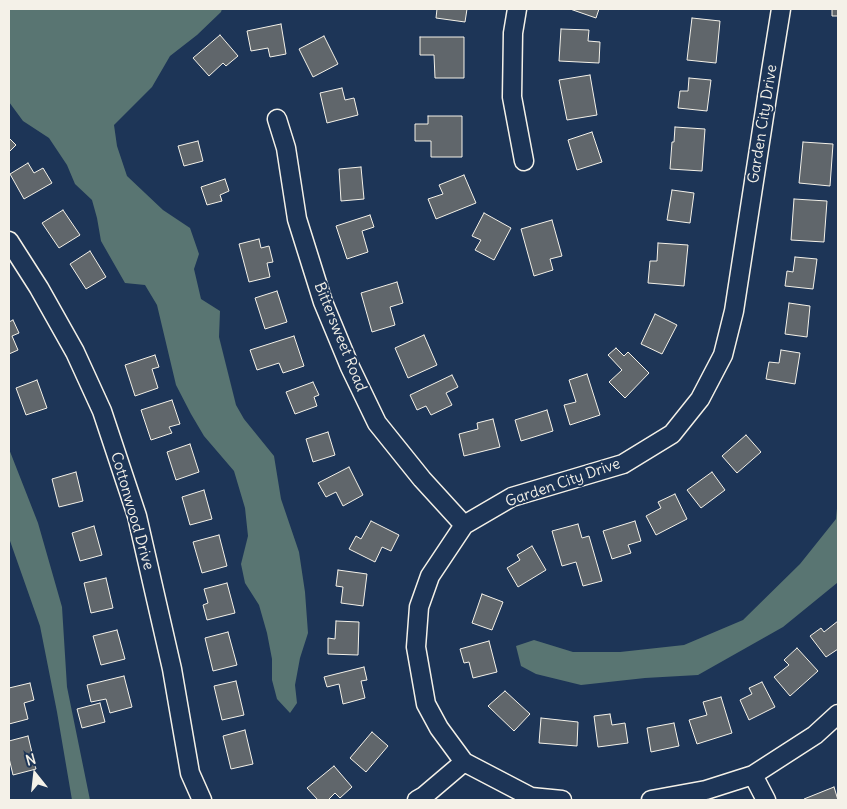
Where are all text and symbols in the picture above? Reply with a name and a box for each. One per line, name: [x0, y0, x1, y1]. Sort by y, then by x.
street label: Garden City Drive: [745, 63, 781, 185]
street label: Bittersweet Road: [310, 280, 370, 394]
street label: Cottonwood Drive: [107, 450, 157, 572]
street label: Garden City Drive: [503, 455, 623, 511]
north arrow: [10, 749, 60, 799]
text: N: [24, 750, 38, 770]

